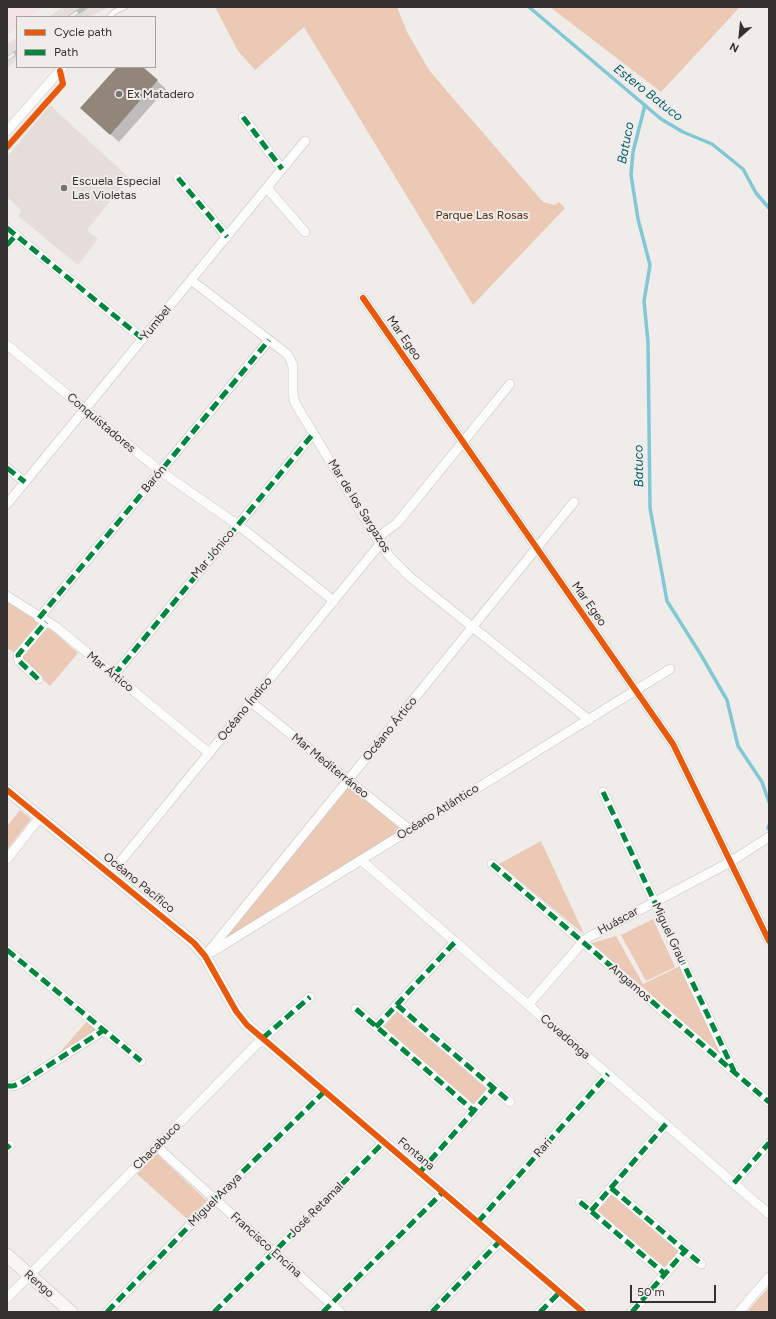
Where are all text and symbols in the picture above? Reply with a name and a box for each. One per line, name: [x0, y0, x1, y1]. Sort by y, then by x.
legend: [16, 16, 156, 68]
north arrow: [720, 16, 760, 56]
text: Cycle path: [54, 25, 112, 39]
text: N: [728, 39, 741, 55]
text: Path: [54, 45, 78, 59]
water label: Estero Batuco: [610, 61, 686, 125]
place label: Ex Matadero: [127, 87, 194, 101]
marker: Ex Matadero: [114, 89, 124, 99]
water label: Batuco: [614, 121, 638, 165]
place label: Escuela Especial Las Violetas: [72, 174, 161, 202]
marker: Escuela Especial Las Violetas: [59, 183, 69, 193]
park label: Parque Las Rosas: [436, 208, 528, 222]
street label: Yumbel: [138, 303, 174, 343]
street label: Mar Egeo: [383, 313, 425, 363]
street label: Conquistadores: [64, 390, 138, 456]
water label: Batuco: [631, 445, 647, 487]
street label: Mar de los Sargazos: [325, 457, 393, 555]
street label: Barón: [138, 462, 170, 496]
street label: Mar Jónico: [188, 527, 238, 581]
street label: Mar Egeo: [568, 579, 610, 629]
street label: Mar Ártico: [84, 649, 136, 695]
street label: Océano Índico: [215, 674, 275, 744]
street label: Océano Ártico: [360, 694, 420, 764]
street label: Mar Mediterráneo: [288, 730, 372, 802]
street label: Océano Atlántico: [394, 781, 482, 843]
street label: Océano Pacífico: [100, 850, 178, 916]
street label: Miguel Grau: [649, 901, 689, 965]
street label: Huáscar: [595, 904, 641, 938]
street label: Angamos: [606, 961, 654, 1005]
street label: Covadonga: [537, 1011, 593, 1063]
street label: Chacabuco: [130, 1119, 184, 1173]
street label: Fontana: [395, 1134, 437, 1174]
street label: Rari: [531, 1136, 555, 1160]
street label: Miguel Araya: [185, 1170, 245, 1230]
street label: José Retamal: [285, 1179, 347, 1241]
street label: Francisco Encina: [228, 1209, 304, 1281]
street label: Rengo: [21, 1267, 57, 1301]
scale bar: [632, 1277, 718, 1303]
text: 50 m: [637, 1285, 665, 1299]

